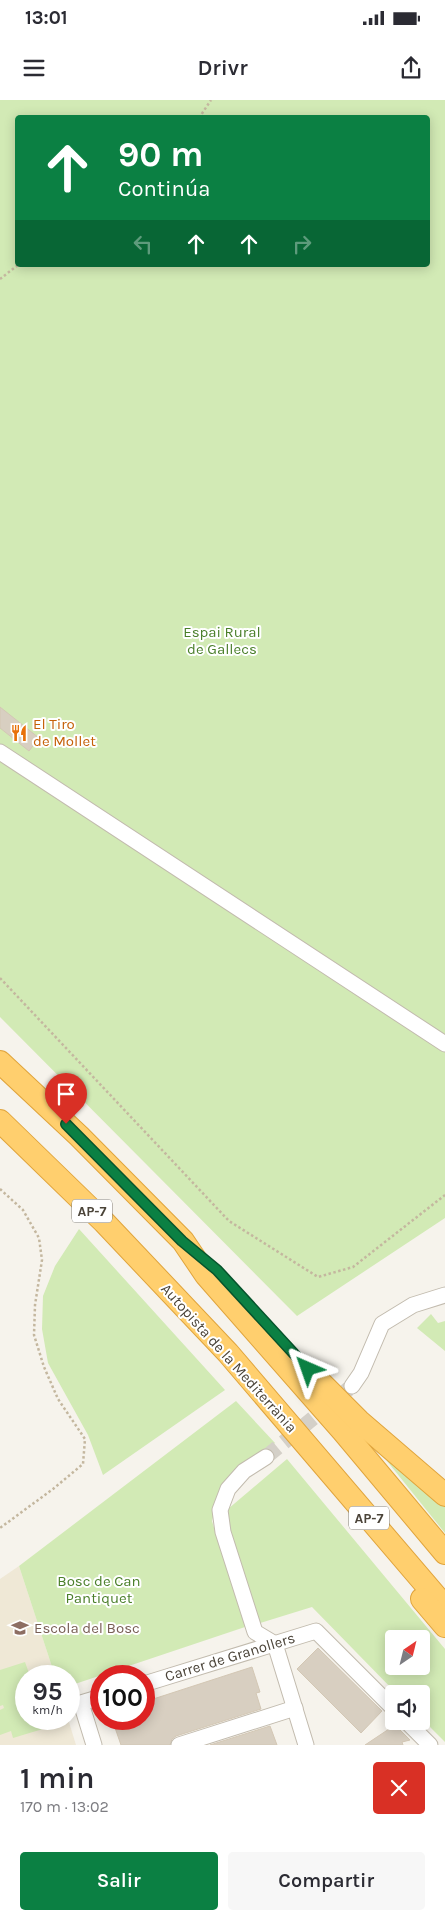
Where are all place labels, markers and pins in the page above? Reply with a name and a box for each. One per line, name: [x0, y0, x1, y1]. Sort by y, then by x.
place label: El Tiro de Mollet: [33, 715, 96, 750]
restaurant icon: El Tiro de Mollet: [9, 723, 29, 743]
pin: [45, 1073, 87, 1124]
school or university icon: Escola del Bosc: [10, 1618, 30, 1638]
place label: Escola del Bosc: [34, 1619, 140, 1637]

